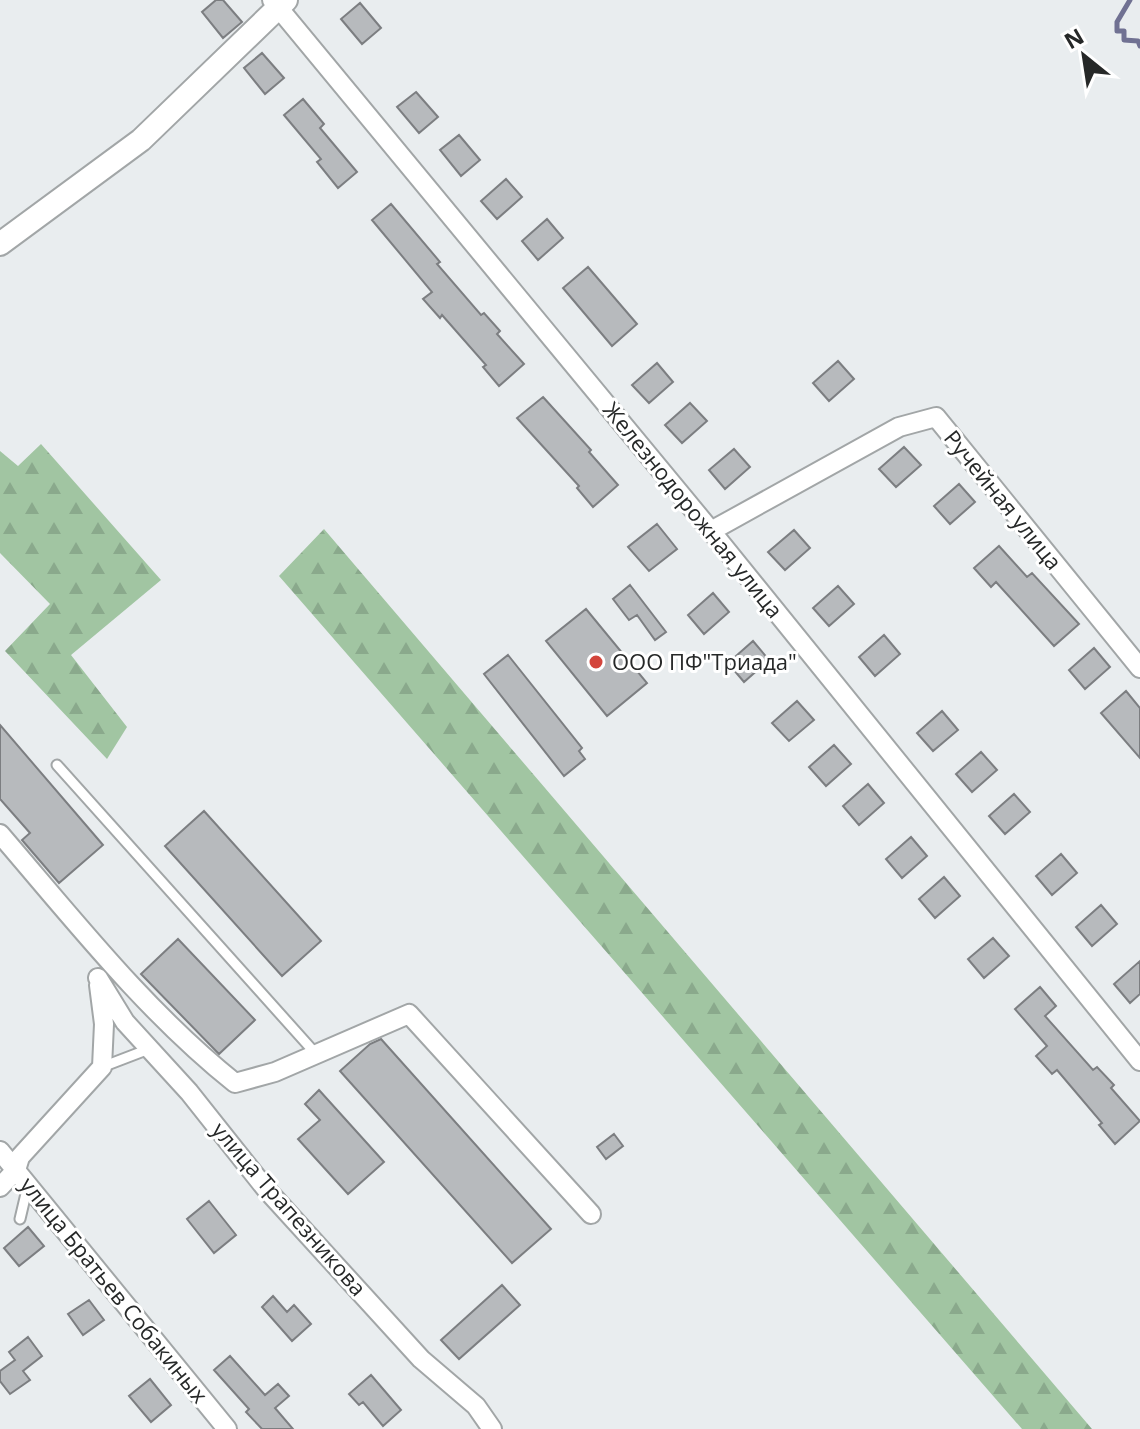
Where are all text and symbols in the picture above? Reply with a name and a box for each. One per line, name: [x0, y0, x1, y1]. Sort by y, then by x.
north arrow: [1044, 16, 1124, 96]
text: N: [1058, 20, 1089, 55]
street label: Железнодорожная улица: [597, 395, 790, 624]
street label: Ручейная улица: [938, 423, 1069, 575]
place label: ООО ПФ"Триада": [612, 646, 797, 676]
marker: ООО ПФ"Триада": [587, 653, 605, 671]
street label: улица Трапезникова: [206, 1115, 374, 1302]
street label: улица Братьев Собакиных: [14, 1170, 216, 1409]

